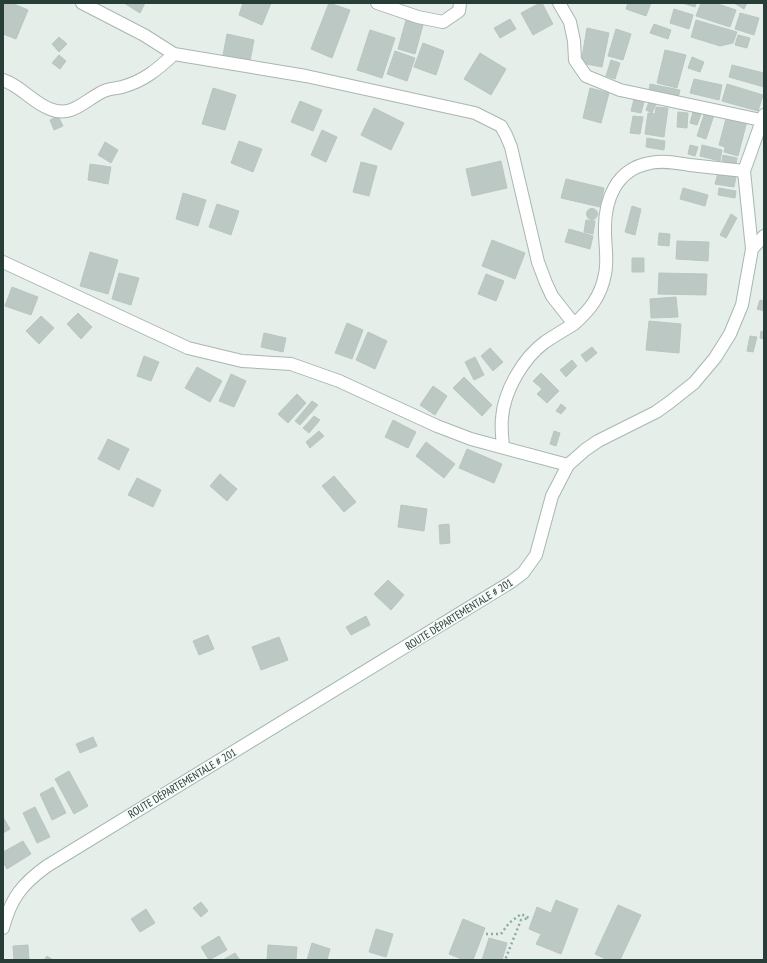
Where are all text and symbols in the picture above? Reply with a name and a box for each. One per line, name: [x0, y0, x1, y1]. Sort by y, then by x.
street label: ROUTE DÉPARTEMENTALE # 201: [403, 575, 515, 653]
street label: ROUTE DÉPARTEMENTALE # 201: [125, 745, 239, 821]

